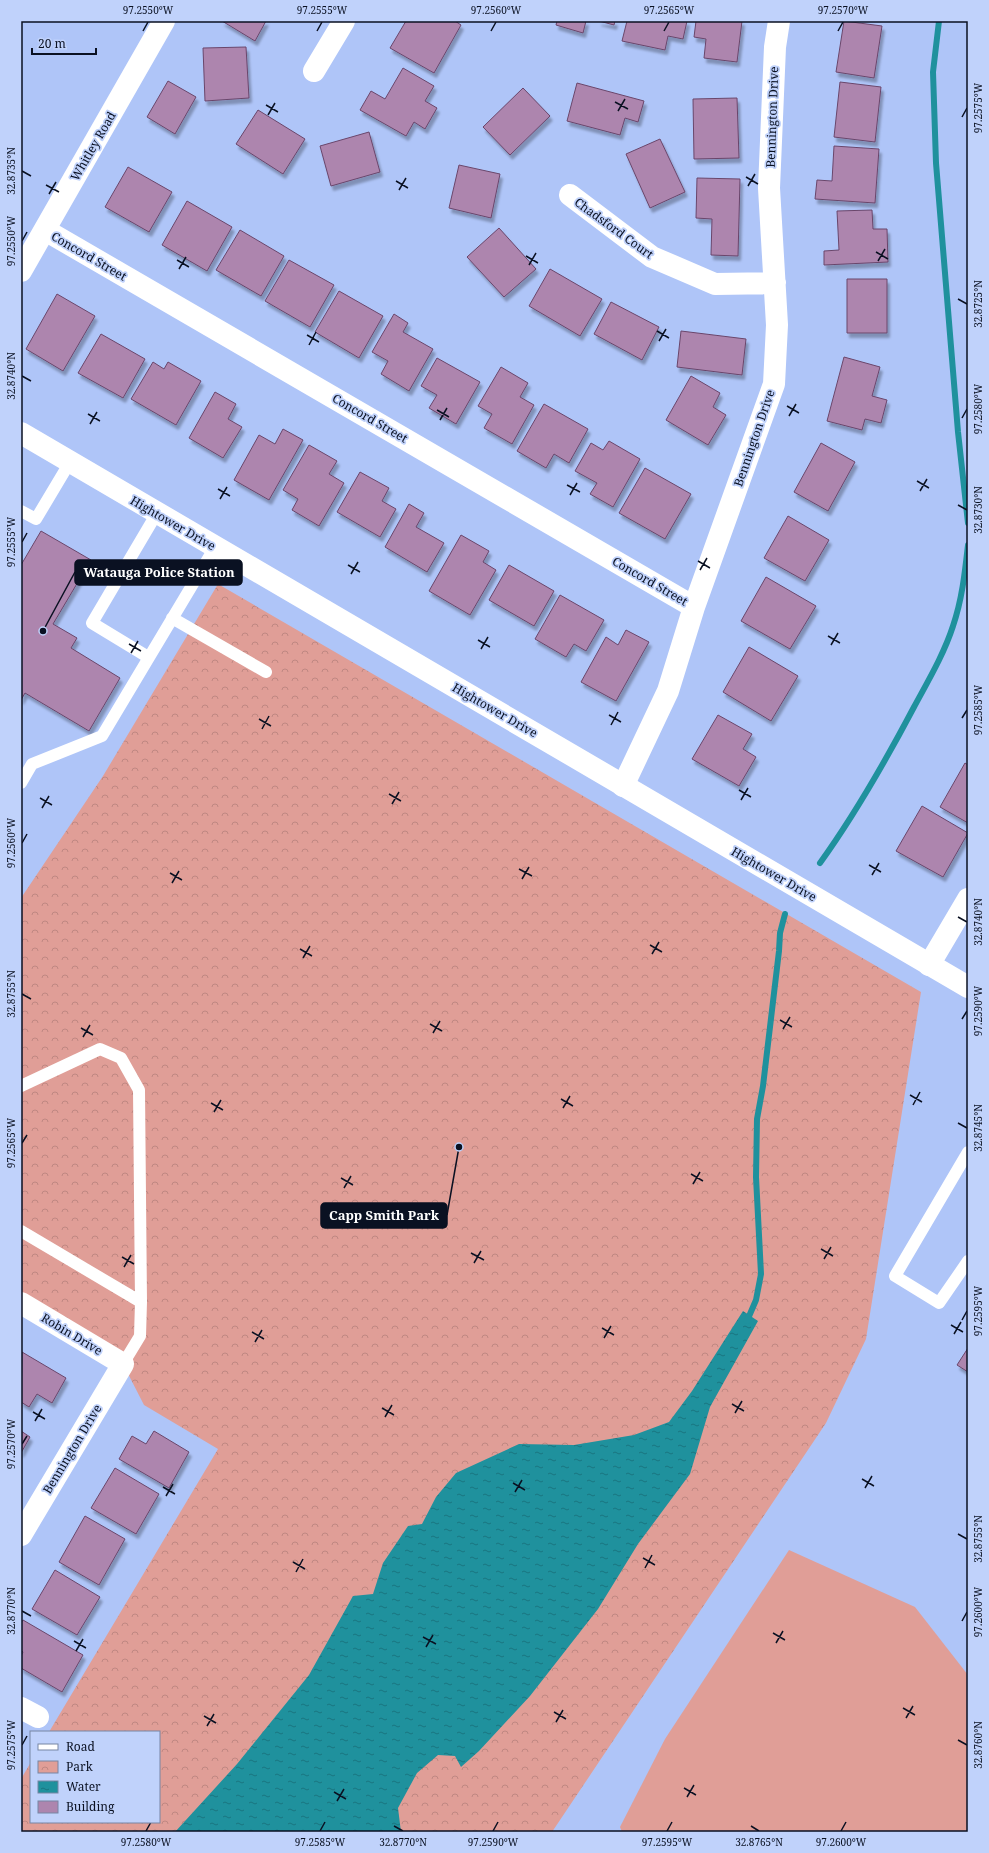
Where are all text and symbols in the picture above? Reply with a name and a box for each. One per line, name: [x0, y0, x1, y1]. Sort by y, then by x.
text: 97.2550°W: [123, 3, 174, 17]
text: 97.2555°W: [297, 3, 348, 17]
text: 97.2560°W: [471, 3, 522, 17]
text: 97.2565°W: [644, 3, 695, 17]
text: 97.2570°W: [818, 3, 869, 17]
scale bar: [32, 30, 96, 56]
text: 20 m: [38, 35, 66, 52]
street label: Bennington Drive: [762, 66, 782, 168]
text: 97.2575°W: [971, 82, 985, 133]
street label: Whitley Road: [66, 108, 120, 184]
text: 32.8735°N: [4, 147, 18, 195]
street label: Chadsford Court: [571, 194, 657, 262]
text: 97.2550°W: [4, 215, 18, 266]
street label: Concord Street: [48, 228, 130, 284]
text: 32.8725°N: [971, 280, 985, 328]
text: 32.8740°N: [4, 352, 18, 400]
text: 97.2580°W: [971, 383, 985, 434]
street label: Bennington Drive: [729, 387, 779, 489]
street label: Concord Street: [329, 390, 411, 446]
text: 32.8730°N: [971, 486, 985, 534]
street label: Hightower Drive: [127, 492, 219, 554]
text: 97.2555°W: [4, 516, 18, 567]
street label: Concord Street: [609, 553, 691, 609]
callout: Watauga Police Station: [75, 560, 242, 585]
text: Watauga Police Station: [83, 563, 235, 581]
street label: Hightower Drive: [449, 679, 541, 741]
text: 97.2585°W: [971, 684, 985, 735]
text: 97.2560°W: [4, 817, 18, 868]
street label: Hightower Drive: [728, 843, 820, 905]
text: 32.8740°N: [971, 898, 985, 946]
text: 32.8755°N: [4, 970, 18, 1018]
text: 97.2590°W: [971, 985, 985, 1036]
text: 32.8745°N: [971, 1104, 985, 1152]
text: 97.2565°W: [4, 1117, 18, 1168]
callout: Capp Smith Park: [321, 1203, 447, 1228]
text: Capp Smith Park: [329, 1206, 440, 1224]
text: 97.2595°W: [971, 1285, 985, 1336]
street label: Robin Drive: [38, 1309, 106, 1359]
street label: Bennington Drive: [39, 1401, 105, 1497]
text: 97.2570°W: [4, 1418, 18, 1469]
text: 32.8755°N: [971, 1515, 985, 1563]
text: 97.2600°W: [971, 1586, 985, 1637]
text: 32.8770°N: [4, 1587, 18, 1635]
text: 97.2575°W: [4, 1719, 18, 1770]
text: 32.8760°N: [971, 1721, 985, 1769]
legend: [30, 1731, 160, 1823]
text: Road: [66, 1738, 96, 1755]
text: Park: [66, 1758, 94, 1775]
text: Water: [66, 1778, 101, 1795]
text: Building: [66, 1798, 115, 1815]
text: 97.2580°W: [121, 1835, 172, 1849]
text: 97.2585°W: [295, 1835, 346, 1849]
text: 32.8770°N: [379, 1835, 427, 1849]
text: 97.2590°W: [468, 1835, 519, 1849]
text: 97.2595°W: [642, 1835, 693, 1849]
text: 32.8765°N: [735, 1835, 783, 1849]
text: 97.2600°W: [816, 1835, 867, 1849]

